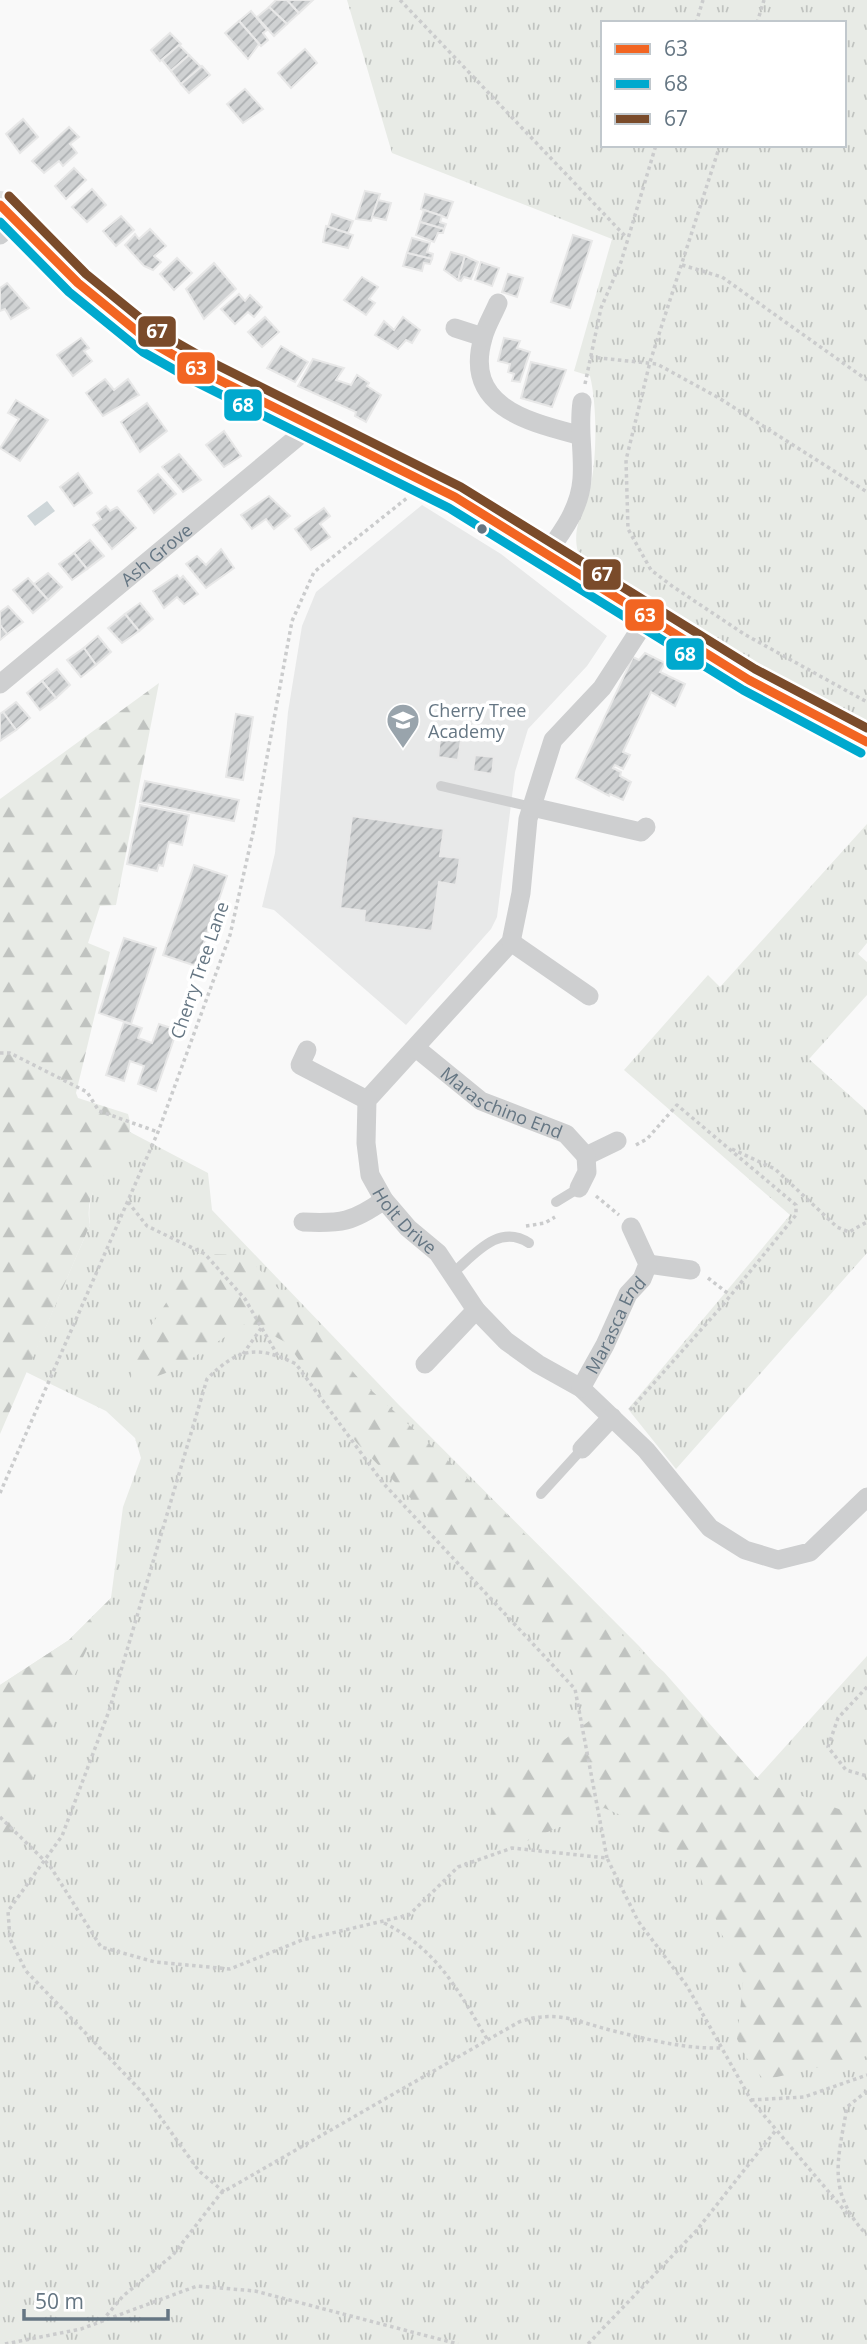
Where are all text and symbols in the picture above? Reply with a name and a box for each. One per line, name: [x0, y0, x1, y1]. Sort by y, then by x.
legend: [601, 21, 846, 147]
text: 63: [664, 34, 688, 62]
text: 68: [664, 69, 688, 97]
text: 67: [664, 104, 688, 132]
line badge: 67: [137, 315, 177, 348]
text: 67: [146, 318, 168, 344]
line badge: 63: [176, 351, 216, 385]
text: 63: [185, 355, 207, 381]
line badge: 68: [223, 388, 263, 422]
text: 68: [232, 392, 254, 418]
street label: Ash Grove: [115, 518, 197, 591]
unlabelled marker: [475, 522, 489, 536]
line badge: 67: [582, 558, 622, 591]
text: 67: [591, 561, 613, 587]
line badge: 63: [624, 598, 665, 632]
text: 63: [634, 602, 656, 628]
line badge: 68: [665, 637, 705, 671]
text: 68: [674, 641, 696, 667]
place label: Cherry Tree Academy: [428, 698, 526, 743]
school or university icon: Cherry Tree Academy: [384, 701, 422, 750]
street label: Cherry Tree Lane: [164, 898, 234, 1042]
street label: Maraschino End: [436, 1061, 566, 1144]
street label: Holt Drive: [367, 1183, 442, 1259]
street label: Marasca End: [579, 1271, 651, 1378]
scale bar: [24, 2278, 168, 2322]
text: 50 m: [35, 2287, 84, 2315]

